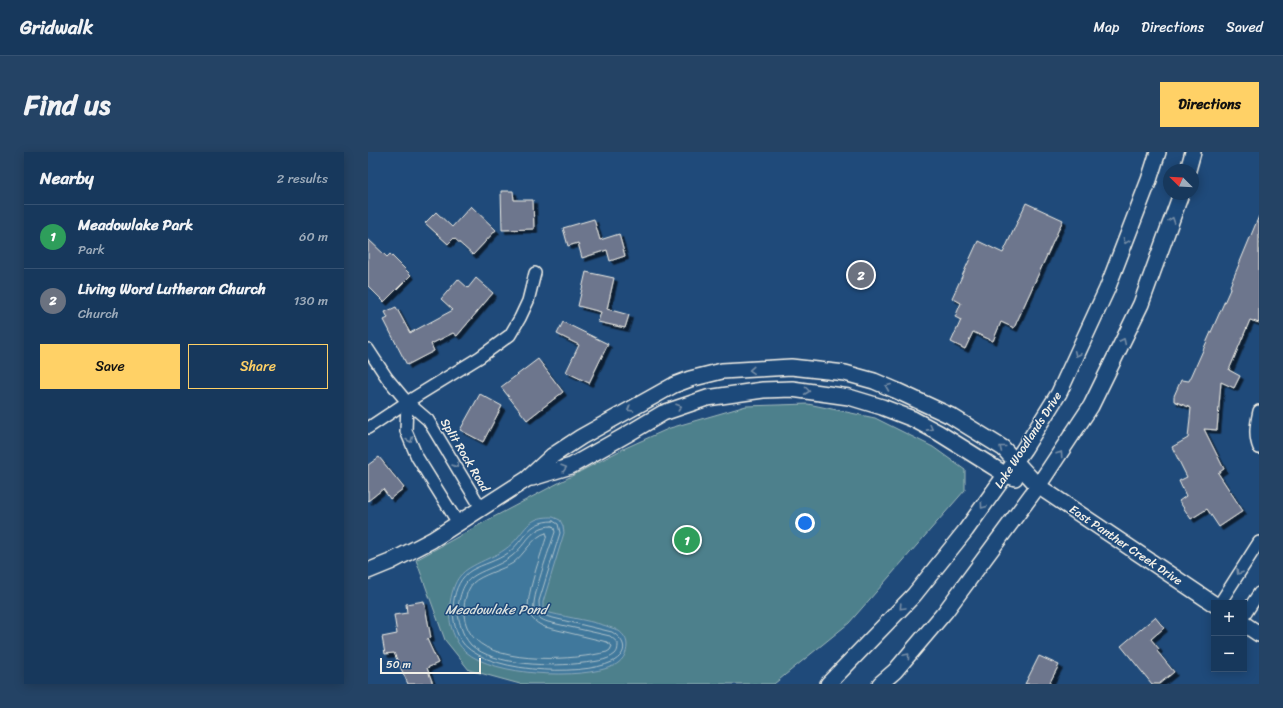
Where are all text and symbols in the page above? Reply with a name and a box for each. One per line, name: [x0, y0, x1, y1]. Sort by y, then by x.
text: Gridwalk: [20, 11, 93, 44]
text: Map: [1093, 15, 1119, 40]
text: Directions: [1141, 15, 1204, 40]
text: Saved: [1226, 15, 1263, 40]
text: Find us: [24, 80, 111, 129]
button: Directions: [1160, 82, 1259, 127]
text: Nearby: [40, 163, 94, 193]
north arrow: [1163, 164, 1199, 200]
text: 2 results: [277, 167, 328, 190]
text: Meadowlake Park: [78, 212, 193, 238]
one-way arrow: [1167, 217, 1176, 224]
text: 1: [50, 225, 56, 248]
text: 60 m: [299, 225, 328, 248]
text: Park: [78, 238, 105, 261]
one-way arrow: [1122, 238, 1130, 245]
pin: 2: [848, 260, 874, 290]
text: Living Word Lutheran Church: [78, 276, 266, 302]
text: 2: [49, 289, 57, 312]
text: 130 m: [294, 289, 328, 312]
text: Church: [78, 302, 119, 325]
one-way arrow: [1118, 337, 1126, 345]
button: Save: [40, 344, 180, 389]
button: Share: [188, 344, 328, 389]
one-way arrow: [1074, 350, 1082, 358]
one-way arrow: [749, 365, 755, 374]
one-way arrow: [884, 383, 891, 391]
one-way arrow: [804, 386, 810, 395]
street label: Lake Woodlands Drive: [988, 387, 1068, 493]
one-way arrow: [627, 404, 634, 411]
one-way arrow: [676, 404, 683, 412]
street label: Split Rock Road: [434, 414, 496, 497]
one-way arrow: [926, 424, 933, 431]
one-way arrow: [405, 436, 413, 444]
one-way arrow: [999, 446, 1006, 453]
one-way arrow: [1055, 451, 1063, 458]
one-way arrow: [451, 461, 458, 468]
one-way arrow: [561, 464, 568, 472]
street label: East Panther Creek Drive: [1065, 499, 1187, 591]
one-way arrow: [980, 502, 988, 509]
your location: [795, 513, 815, 533]
pin: 1: [674, 525, 700, 555]
one-way arrow: [1237, 568, 1244, 575]
water label: Meadowlake Pond: [445, 598, 551, 621]
map controls: [1211, 600, 1247, 672]
button: +: [1211, 600, 1247, 636]
one-way arrow: [899, 602, 907, 610]
button: −: [1211, 636, 1247, 672]
one-way arrow: [903, 654, 910, 661]
text: 50 m: [386, 655, 411, 674]
scale bar: [380, 656, 481, 675]

